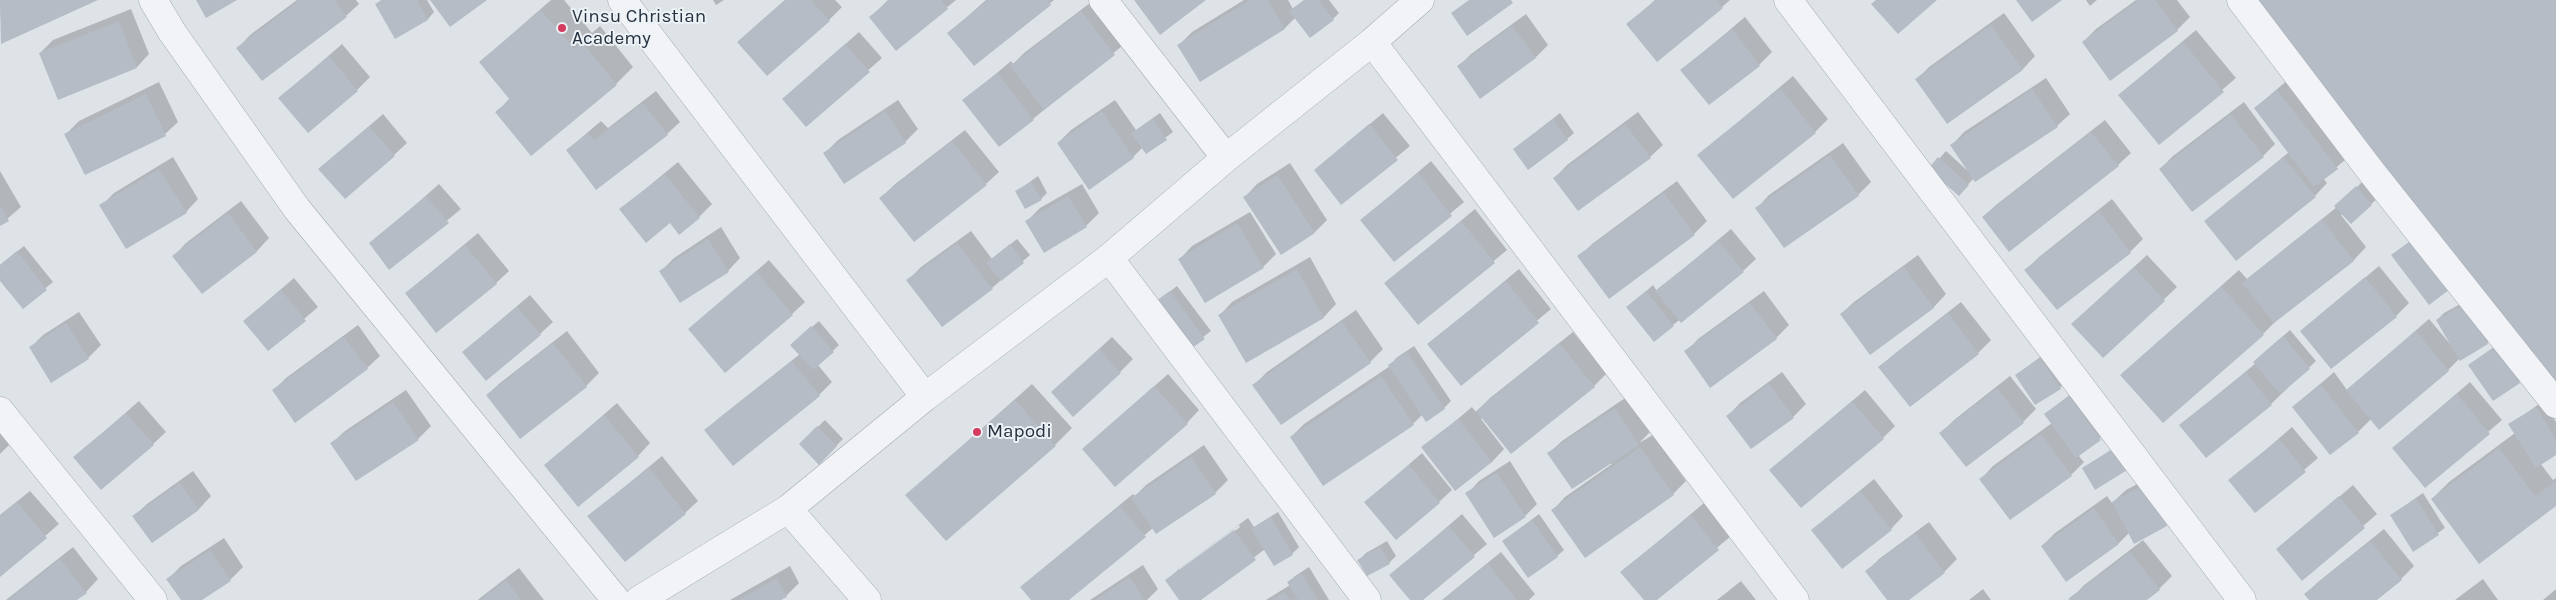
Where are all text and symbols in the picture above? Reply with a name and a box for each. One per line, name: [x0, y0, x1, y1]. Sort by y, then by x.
place label: Vinsu Christian Academy: [572, 6, 706, 50]
marker: Vinsu Christian Academy: [556, 22, 568, 34]
place label: Mapodi: [987, 421, 1052, 443]
marker: Mapodi: [971, 426, 983, 438]

